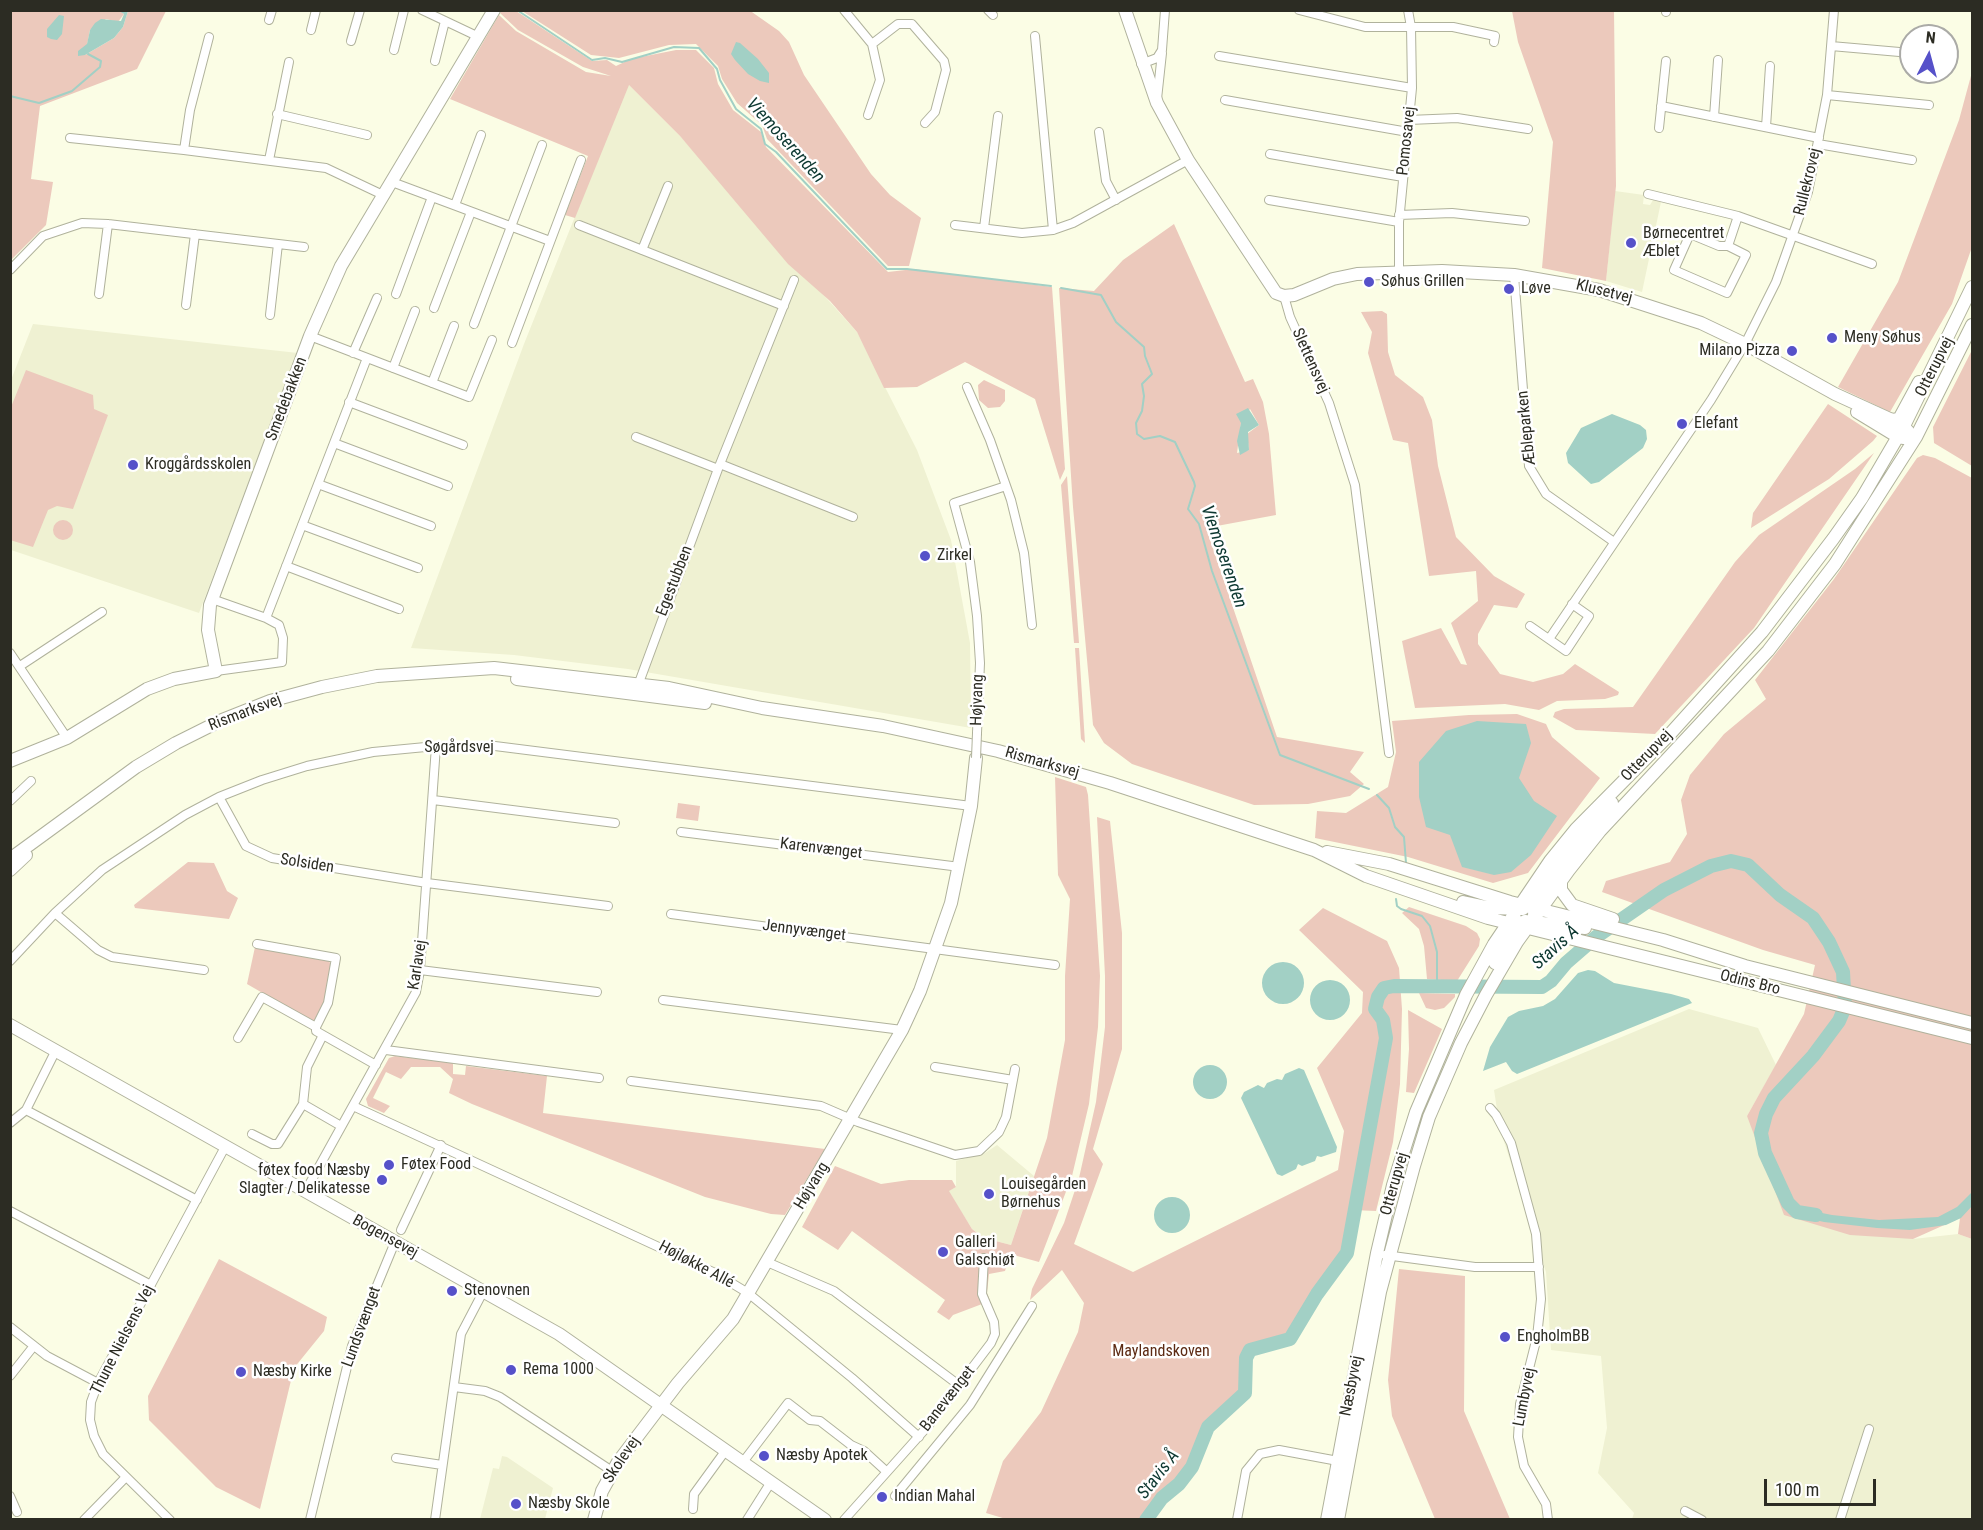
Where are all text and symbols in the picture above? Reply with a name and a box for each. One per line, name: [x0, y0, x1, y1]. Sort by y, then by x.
north arrow: [1899, 24, 1959, 84]
text: N: [1925, 28, 1937, 48]
water label: Viemoserenden: [741, 94, 829, 188]
street label: Pomosavej: [1394, 105, 1420, 177]
street label: Rullekrovej: [1790, 146, 1826, 218]
place label: Børnecentret Æblet: [1643, 224, 1724, 262]
marker: Børnecentret Æblet: [1624, 236, 1638, 250]
place label: Søhus Grillen: [1381, 272, 1464, 292]
marker: Søhus Grillen: [1362, 275, 1376, 289]
street label: Klusetvej: [1574, 276, 1634, 308]
place label: Løve: [1521, 279, 1551, 299]
marker: Løve: [1502, 282, 1516, 296]
street label: Slettensvej: [1287, 325, 1333, 397]
place label: Meny Søhus: [1844, 328, 1921, 348]
marker: Meny Søhus: [1825, 331, 1839, 345]
street label: Otterupvej: [1912, 334, 1958, 400]
place label: Milano Pizza: [1699, 341, 1780, 361]
marker: Milano Pizza: [1785, 344, 1799, 358]
street label: Smedebakken: [262, 354, 312, 444]
street label: Æbleparken: [1514, 390, 1540, 466]
place label: Elefant: [1694, 414, 1738, 434]
marker: Elefant: [1675, 417, 1689, 431]
place label: Kroggårdsskolen: [145, 455, 251, 475]
marker: Kroggårdsskolen: [126, 458, 140, 472]
water label: Viemoserenden: [1195, 503, 1251, 611]
street label: Egestubben: [653, 543, 697, 619]
place label: Zirkel: [937, 546, 972, 566]
marker: Zirkel: [918, 549, 932, 563]
street label: Højvang: [968, 674, 988, 726]
street label: Rismarksvej: [206, 690, 284, 736]
street label: Otterupvej: [1618, 726, 1676, 786]
street label: Søgårdsvej: [424, 738, 494, 758]
street label: Rismarksvej: [1003, 743, 1081, 783]
street label: Karenvænget: [779, 834, 863, 864]
street label: Solsiden: [279, 850, 335, 878]
street label: Jennyvænget: [761, 916, 847, 946]
water label: Stavis Å: [1528, 921, 1584, 975]
street label: Karlavej: [405, 939, 431, 991]
street label: Odins Bro: [1718, 966, 1782, 1000]
street label: Otterupvej: [1377, 1150, 1413, 1218]
place label: Føtex Food: [401, 1155, 471, 1175]
marker: Føtex Food: [382, 1158, 396, 1172]
street label: Højvang: [791, 1159, 833, 1213]
place label: føtex food Næsby Slagter / Delikatesse: [239, 1161, 370, 1199]
marker: føtex food Næsby Slagter / Delikatesse: [375, 1173, 389, 1187]
place label: Louisegården Børnehus: [1001, 1175, 1086, 1213]
marker: Louisegården Børnehus: [982, 1187, 996, 1201]
street label: Bogensevej: [349, 1211, 421, 1263]
place label: Galleri Galschiøt: [955, 1233, 1015, 1271]
street label: Højløkke Allé: [655, 1237, 737, 1293]
marker: Galleri Galschiøt: [936, 1245, 950, 1259]
place label: Stenovnen: [464, 1281, 530, 1301]
street label: Thune Nielsens Vej: [87, 1282, 159, 1398]
street label: Lundsvænget: [339, 1284, 385, 1370]
marker: Stenovnen: [445, 1284, 459, 1298]
place label: EngholmBB: [1517, 1327, 1590, 1347]
marker: EngholmBB: [1498, 1330, 1512, 1344]
park label: Maylandskoven: [1112, 1342, 1210, 1362]
street label: Næsbyvej: [1337, 1354, 1367, 1418]
place label: Rema 1000: [523, 1360, 594, 1380]
place label: Næsby Kirke: [253, 1362, 332, 1382]
street label: Banevænget: [916, 1362, 980, 1436]
marker: Rema 1000: [504, 1363, 518, 1377]
marker: Næsby Kirke: [234, 1365, 248, 1379]
street label: Lumbyvej: [1510, 1366, 1540, 1428]
street label: Skolevej: [599, 1433, 645, 1487]
place label: Næsby Apotek: [776, 1446, 868, 1466]
water label: Stavis Å: [1133, 1446, 1185, 1504]
marker: Næsby Apotek: [757, 1449, 771, 1463]
scale bar: [1767, 1467, 1880, 1505]
text: 100 m: [1775, 1479, 1819, 1500]
place label: Indian Mahal: [894, 1487, 975, 1507]
marker: Indian Mahal: [875, 1490, 889, 1504]
place label: Næsby Skole: [528, 1494, 610, 1514]
marker: Næsby Skole: [509, 1497, 523, 1511]

